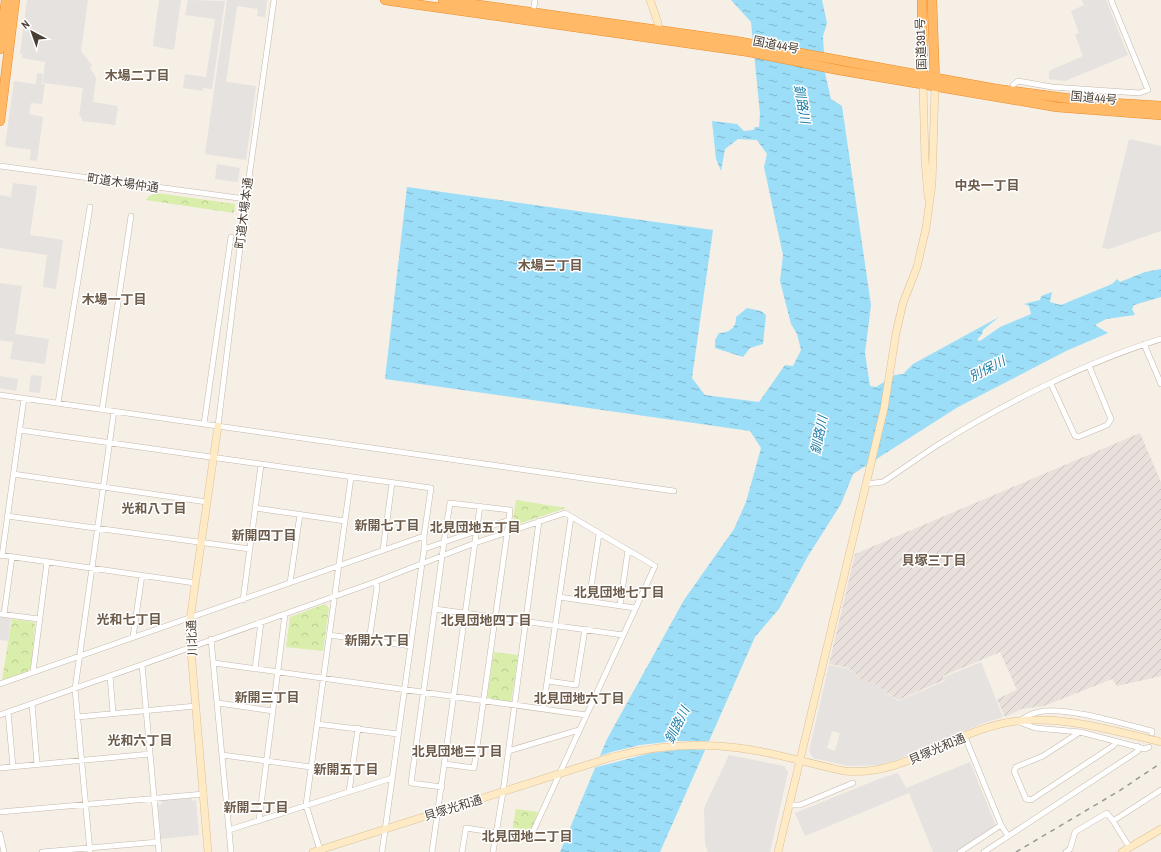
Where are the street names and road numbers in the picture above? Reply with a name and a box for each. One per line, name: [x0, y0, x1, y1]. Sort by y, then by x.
street label: 国道391号: [912, 18, 930, 70]
street label: 国道44号: [751, 33, 801, 57]
street label: 国道44号: [1070, 88, 1118, 108]
street label: 町道木場仲通: [86, 170, 160, 196]
street label: 町道木場本通: [232, 176, 256, 250]
street label: 川北通: [183, 620, 201, 656]
street label: 貝塚光和通: [906, 730, 968, 768]
street label: 貝塚光和通: [422, 792, 484, 824]

